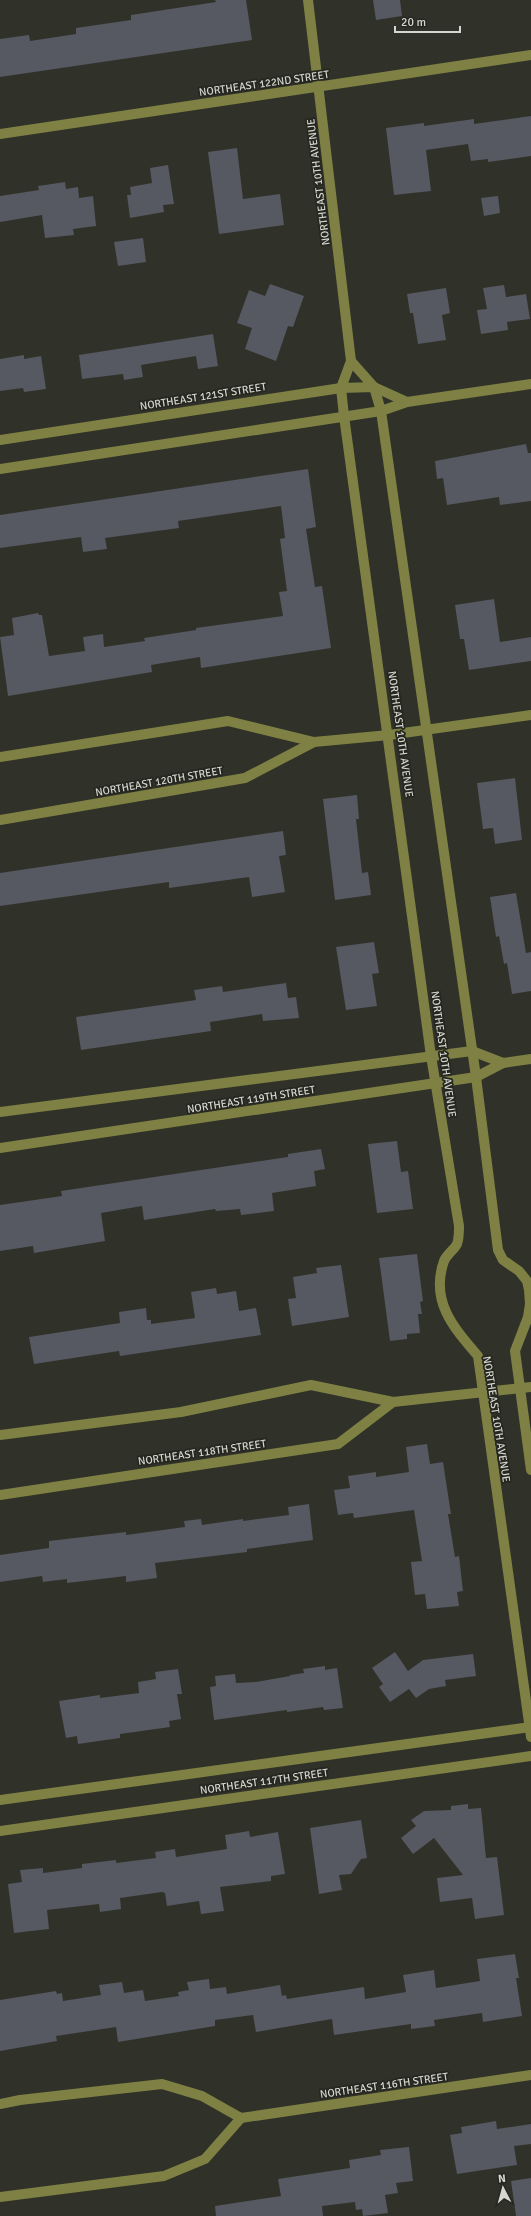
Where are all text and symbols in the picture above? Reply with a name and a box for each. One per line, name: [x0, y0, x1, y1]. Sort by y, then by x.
scale bar: [395, 8, 460, 34]
text: 20 m: [401, 15, 426, 30]
street label: NORTHEAST 122ND STREET: [198, 68, 330, 99]
street label: NORTHEAST 10TH AVENUE: [304, 118, 333, 246]
street label: NORTHEAST 121ST STREET: [139, 380, 268, 413]
street label: NORTHEAST 10TH AVENUE: [385, 670, 416, 798]
street label: NORTHEAST 120TH STREET: [94, 764, 225, 799]
street label: NORTHEAST 10TH AVENUE: [428, 990, 459, 1118]
street label: NORTHEAST 119TH STREET: [186, 1083, 317, 1116]
street label: NORTHEAST 10TH AVENUE: [480, 1355, 513, 1483]
street label: NORTHEAST 118TH STREET: [137, 1437, 268, 1468]
street label: NORTHEAST 117TH STREET: [199, 1766, 330, 1797]
street label: NORTHEAST 116TH STREET: [319, 2070, 450, 2101]
north arrow: [483, 2168, 523, 2208]
text: N: [498, 2172, 506, 2185]

